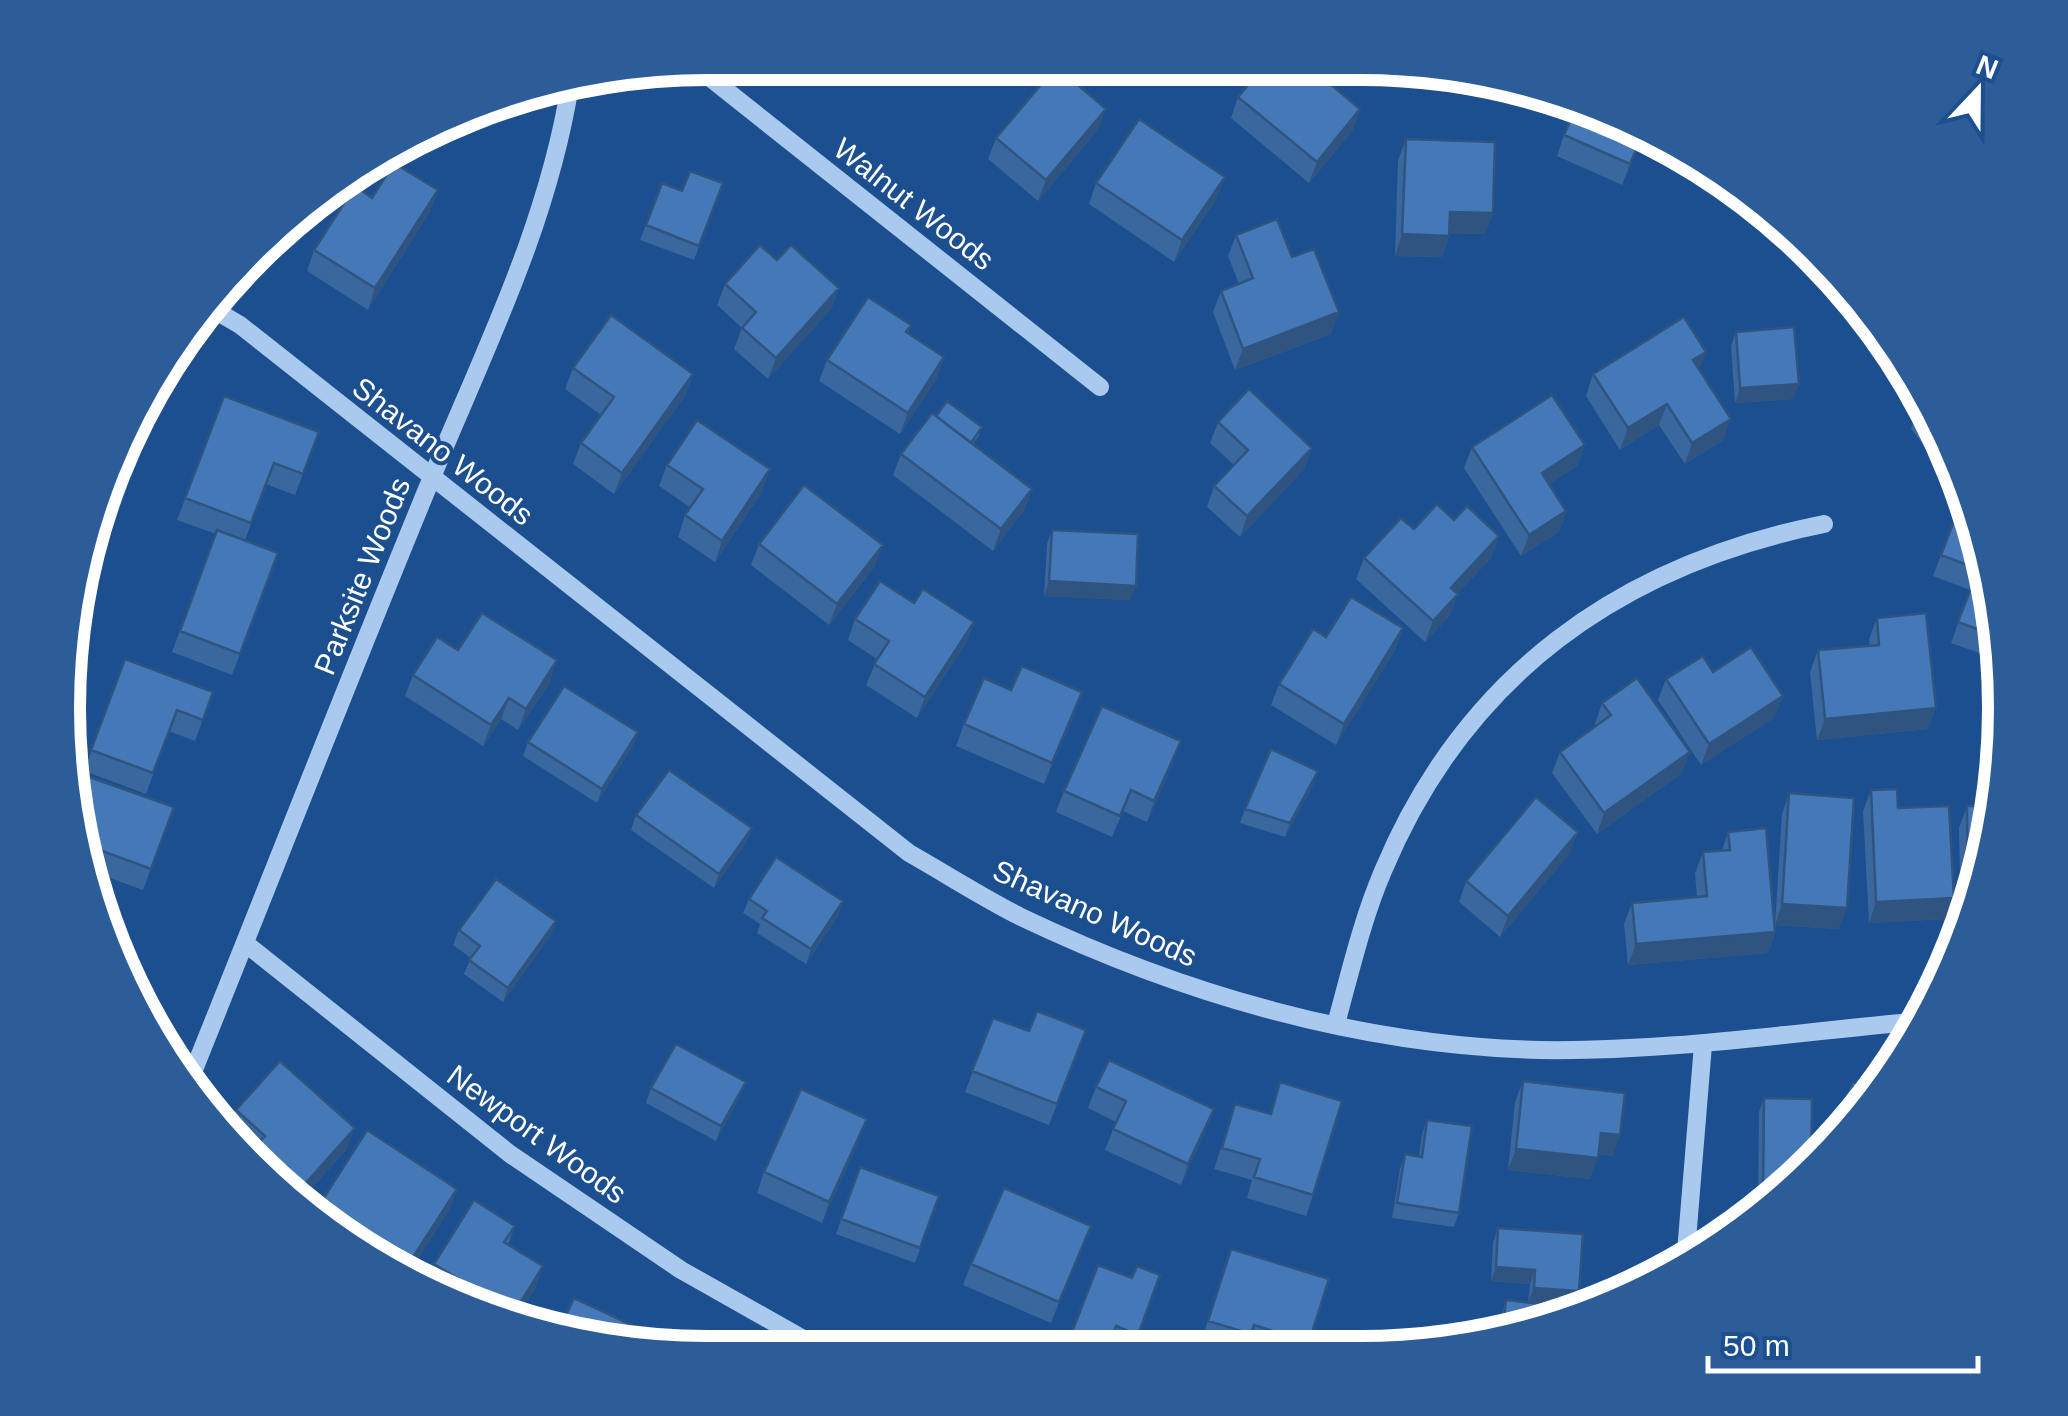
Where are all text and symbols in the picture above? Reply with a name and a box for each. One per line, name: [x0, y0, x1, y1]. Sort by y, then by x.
north arrow: [1928, 40, 2028, 140]
text: N: [1972, 49, 2002, 85]
street label: Walnut Woods: [828, 131, 1000, 277]
street label: Shavano Woods: [346, 370, 540, 532]
street label: Parksite Woods: [307, 473, 417, 679]
street label: Shavano Woods: [988, 853, 1202, 973]
street label: Newport Woods: [441, 1058, 633, 1210]
scale bar: [1708, 1311, 1978, 1373]
text: 50 m: [1723, 1329, 1790, 1362]

